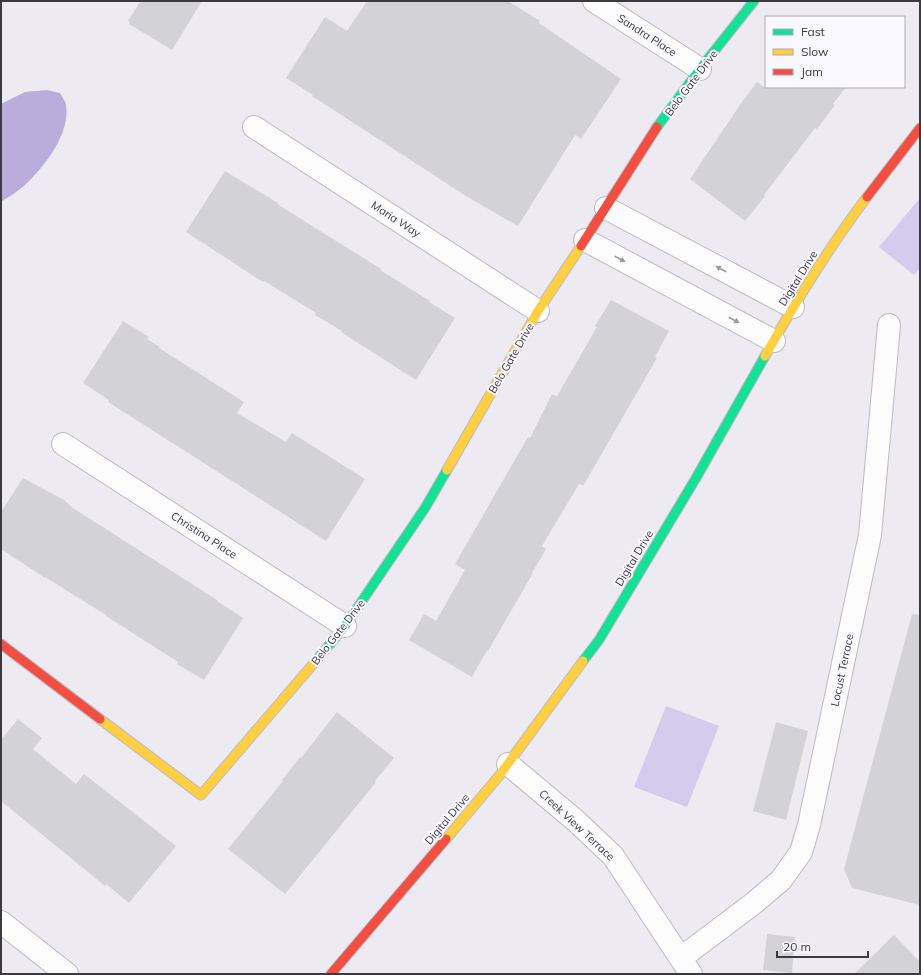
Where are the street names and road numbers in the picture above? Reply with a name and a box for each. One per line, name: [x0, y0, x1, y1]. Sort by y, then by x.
street label: Sandra Place: [615, 11, 679, 59]
street label: Belo Gate Drive: [662, 47, 720, 119]
street label: Maria Way: [369, 198, 423, 240]
street label: Digital Drive: [775, 248, 821, 308]
street label: Belo Gate Drive: [485, 320, 537, 396]
street label: Christina Place: [168, 508, 240, 562]
street label: Digital Drive: [612, 528, 656, 588]
street label: Belo Gate Drive: [308, 597, 368, 667]
street label: Locust Terrace: [827, 632, 857, 708]
street label: Creek View Terrace: [536, 786, 618, 864]
street label: Digital Drive: [422, 791, 472, 847]

